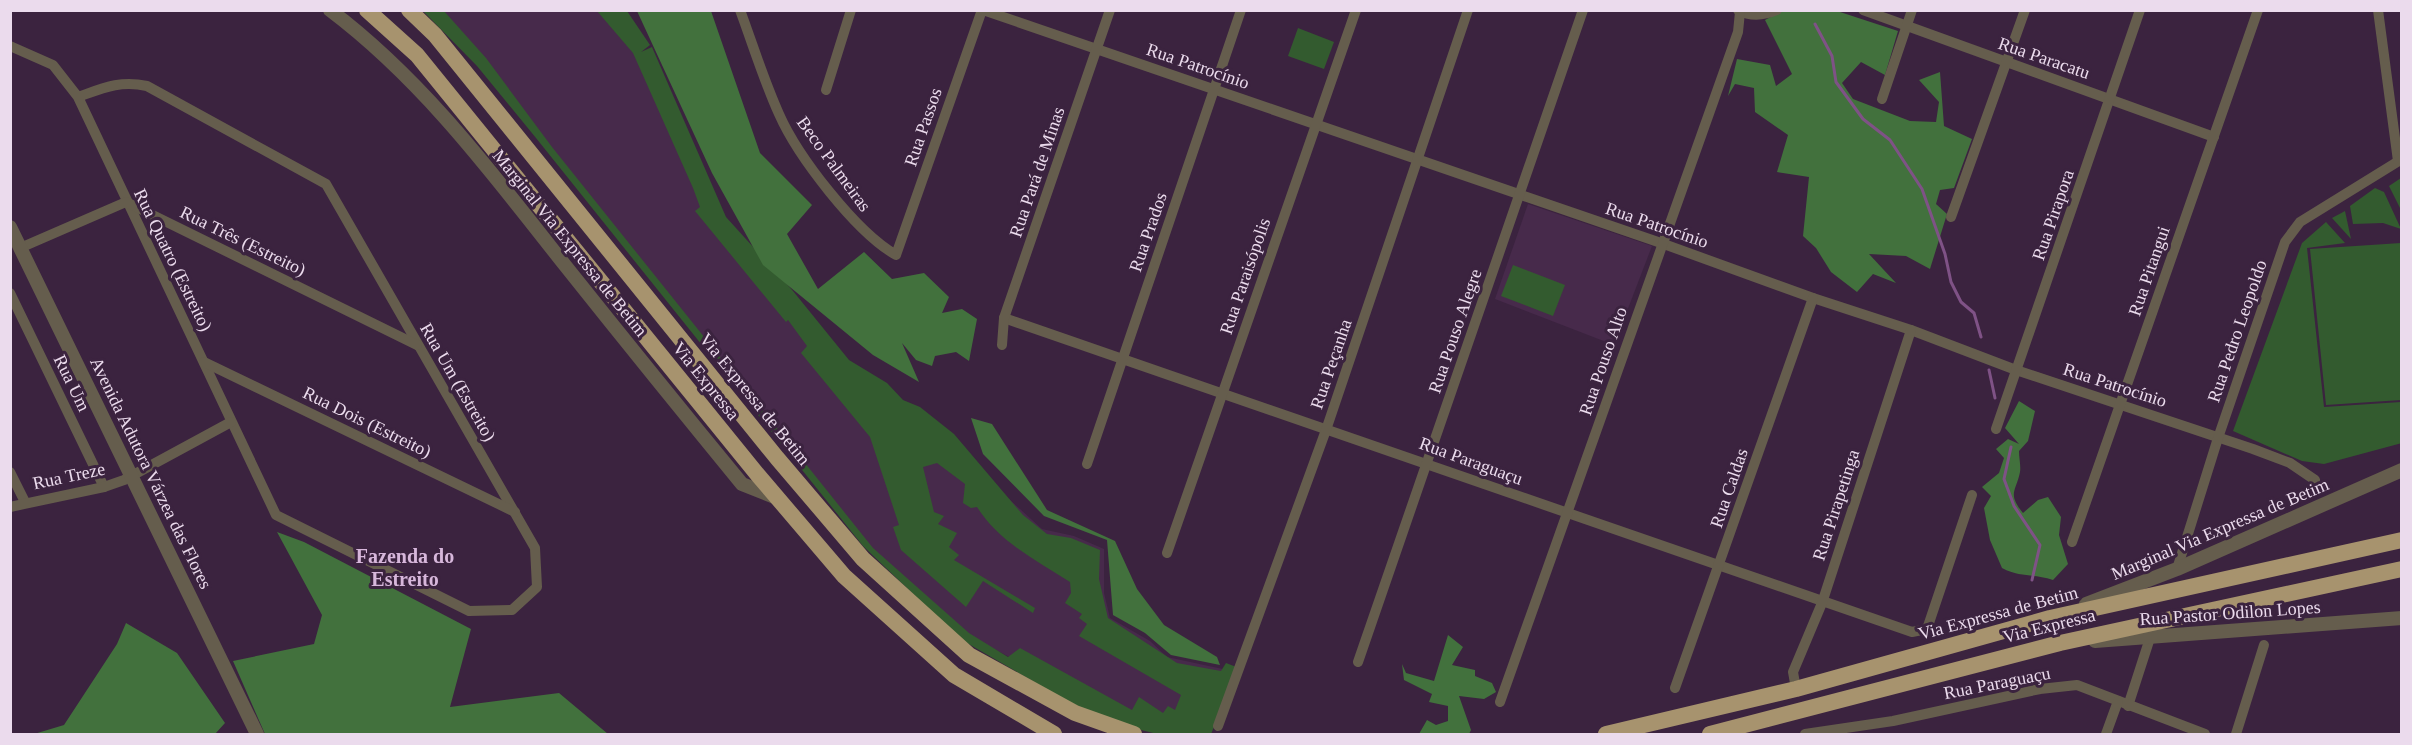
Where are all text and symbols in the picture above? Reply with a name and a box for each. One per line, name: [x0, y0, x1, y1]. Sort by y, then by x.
street label: Rua Paracatu: [1996, 33, 2092, 83]
street label: Rua Patrocínio: [1144, 39, 1252, 93]
street label: Rua Passos: [900, 85, 946, 169]
street label: Rua Pará de Minas: [1005, 104, 1069, 240]
street label: Beco Palmeiras: [793, 113, 875, 215]
street label: Marginal Via Expressa de Betim: [489, 146, 651, 340]
street label: Rua Pirapora: [2028, 167, 2078, 263]
street label: Rua Quatro (Estreito): [129, 186, 216, 335]
street label: Rua Prados: [1125, 190, 1171, 274]
street label: Rua Patrocínio: [1603, 198, 1711, 252]
street label: Rua Três (Estreito): [177, 202, 309, 281]
street label: Rua Paraisópolis: [1216, 215, 1274, 337]
street label: Rua Pitangui: [2124, 224, 2174, 318]
street label: Rua Pedro Leopoldo: [2203, 257, 2271, 405]
street label: Rua Pouso Alegre: [1424, 266, 1486, 396]
street label: Rua Pouso Alto: [1575, 304, 1631, 418]
street label: Rua Peçanha: [1306, 317, 1356, 411]
street label: Rua Um (Estreito): [415, 319, 500, 445]
street label: Via Expressa de Betim: [696, 329, 814, 469]
street label: Via Expressa: [669, 338, 743, 424]
street label: Rua Um: [50, 351, 94, 415]
street label: Avenida Adutora Várzea das Flores: [86, 354, 216, 592]
street label: Rua Patrocínio: [2061, 359, 2169, 411]
street label: Rua Dois (Estreito): [299, 382, 434, 463]
street label: Rua Paraguaçu: [1417, 433, 1525, 489]
street label: Rua Caldas: [1706, 446, 1752, 530]
street label: Rua Pirapetinga: [1809, 447, 1863, 563]
street label: Rua Treze: [31, 459, 107, 493]
street label: Marginal Via Expressa de Betim: [2108, 474, 2332, 584]
district label: Fazenda do Estreito: [356, 545, 454, 590]
street label: Via Expressa de Betim: [1916, 581, 2080, 645]
street label: Rua Pastor Odilon Lopes: [2139, 597, 2321, 629]
street label: Via Expressa: [2001, 604, 2097, 648]
street label: Rua Paraguaçu: [1942, 663, 2052, 703]

